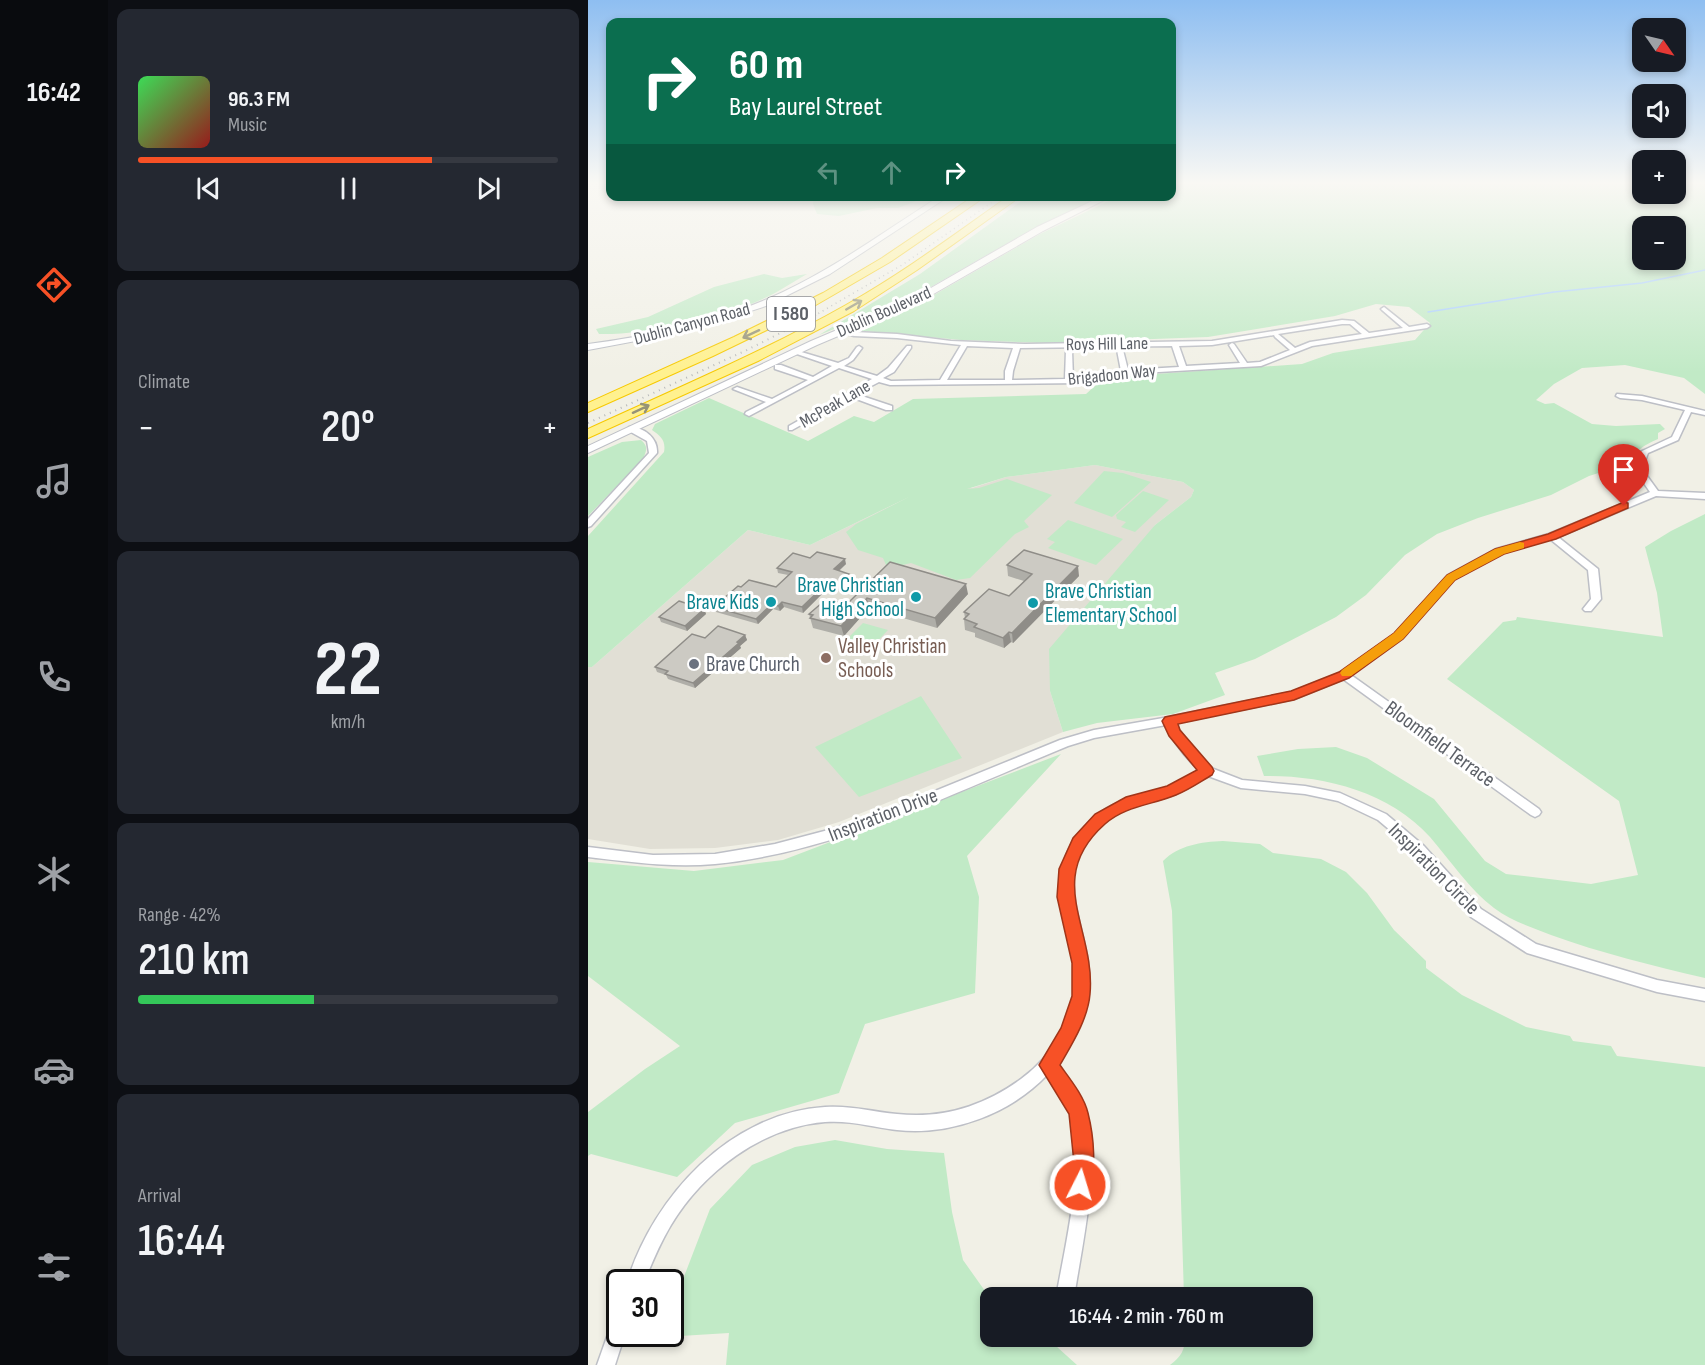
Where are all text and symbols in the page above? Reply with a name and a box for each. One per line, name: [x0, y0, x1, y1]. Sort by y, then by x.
north arrow: [1632, 18, 1686, 72]
map controls: [1632, 18, 1686, 270]
text: 60 m: [729, 40, 803, 91]
icon: right: [630, 42, 708, 120]
text: 16:42: [27, 77, 81, 109]
button: sound: [1632, 84, 1686, 138]
text: 96.3 FM: [228, 86, 290, 113]
text: Bay Laurel Street: [729, 91, 882, 123]
text: Music: [228, 113, 267, 137]
button: +: [1632, 150, 1686, 204]
icon: left: [812, 156, 845, 189]
icon: ahead: [875, 156, 908, 189]
icon: right: [938, 156, 971, 189]
icon: previous: [192, 172, 225, 205]
icon: pause: [332, 172, 365, 205]
icon: next: [472, 172, 505, 205]
button: −: [1632, 216, 1686, 270]
icon: directions: [33, 264, 75, 306]
street label: Dublin Boulevard: [834, 282, 934, 342]
road number: I 580: [767, 297, 815, 331]
street label: Dublin Canyon Road: [632, 298, 752, 350]
one-way arrow: [845, 299, 862, 311]
one-way arrow: [742, 329, 760, 340]
street label: Roys Hill Lane: [1066, 333, 1148, 355]
street label: Brigadoon Way: [1067, 360, 1157, 390]
text: Climate: [138, 370, 190, 394]
street label: McPeak Lane: [796, 375, 874, 433]
text: 20°: [321, 400, 375, 455]
one-way arrow: [631, 403, 649, 415]
text: −: [138, 408, 154, 448]
text: +: [542, 408, 558, 448]
pin: [1598, 444, 1649, 506]
icon: arrive: [1607, 453, 1640, 486]
icon: music: [33, 460, 75, 502]
place label: Brave Christian High School: [797, 573, 904, 622]
place label: Brave Christian Elementary School: [1045, 579, 1177, 628]
place label: Brave Kids: [687, 590, 759, 615]
marker: Brave Christian High School: [909, 590, 923, 604]
marker: Brave Kids: [764, 595, 778, 609]
marker: Brave Christian Elementary School: [1026, 596, 1040, 610]
text: 22: [314, 624, 382, 717]
place label: Valley Christian Schools: [838, 634, 946, 683]
marker: Valley Christian Schools: [819, 651, 833, 665]
place label: Brave Church: [706, 652, 800, 677]
icon: phone: [33, 656, 75, 698]
marker: Brave Church: [687, 657, 701, 671]
street label: Bloomfield Terrace: [1380, 696, 1500, 792]
text: km/h: [331, 710, 365, 734]
street label: Inspiration Drive: [825, 783, 941, 847]
street label: Inspiration Circle: [1383, 818, 1485, 920]
icon: climate: [33, 853, 75, 895]
text: Range · 42%: [138, 903, 221, 927]
text: 210 km: [138, 933, 250, 988]
icon: car: [33, 1049, 75, 1091]
position arrow: [1048, 1153, 1112, 1217]
text: Arrival: [138, 1184, 181, 1208]
text: 16:44: [138, 1214, 225, 1269]
icon: filters: [33, 1246, 75, 1288]
speed limit sign: 30: [606, 1269, 684, 1347]
text: 16:44 · 2 min · 760 m: [1069, 1303, 1224, 1330]

